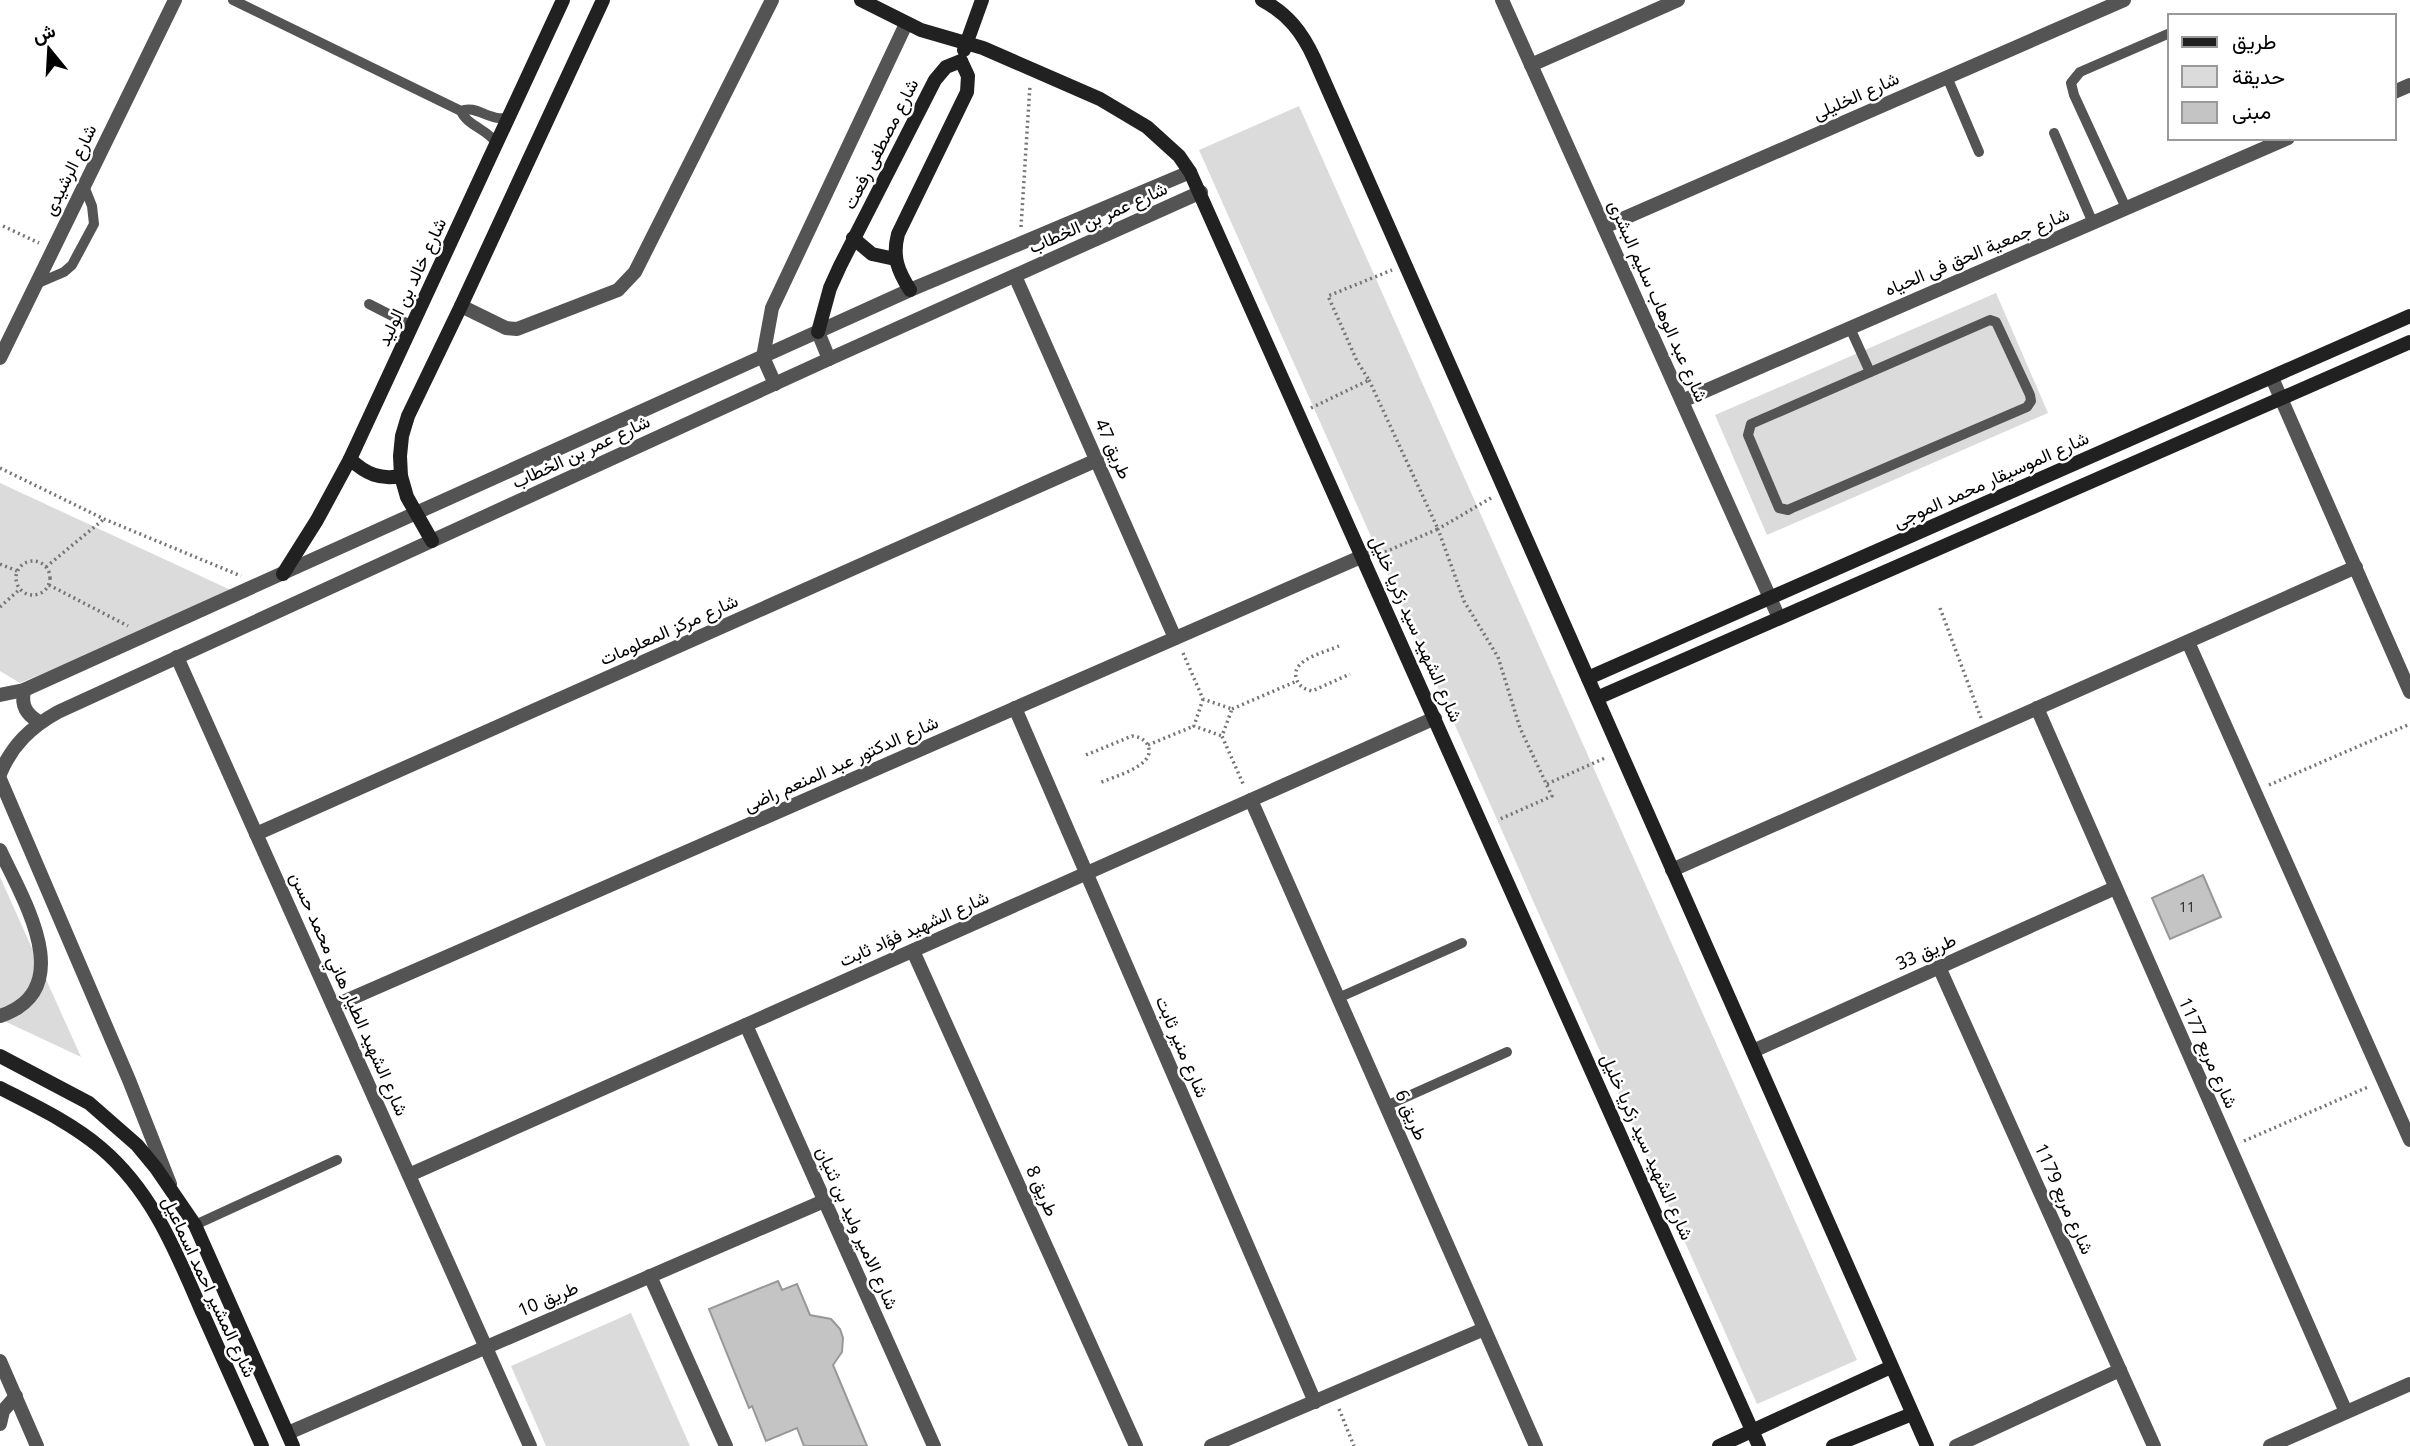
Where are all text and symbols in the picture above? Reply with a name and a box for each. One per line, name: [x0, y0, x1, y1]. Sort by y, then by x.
north arrow: [14, 14, 84, 84]
legend: [2168, 14, 2396, 140]
text: ش: [29, 17, 59, 49]
text: طريق: [2232, 27, 2277, 55]
text: حديقة: [2232, 62, 2285, 90]
street label: شارع الخليلى: [1809, 65, 1903, 126]
street label: شارع مصطفى رفعت: [837, 74, 924, 213]
text: مبنى: [2232, 97, 2271, 125]
street label: شارع الرشيدى: [37, 120, 102, 220]
street label: شارع عمر بن الخطاب: [1024, 176, 1171, 259]
street label: شارع عبد الوهاب سليم البشرى: [1603, 196, 1714, 406]
street label: شارع جمعية الحق فى الحياه: [1880, 201, 2073, 302]
street label: شارع خالد بن الوليد: [371, 214, 452, 350]
street label: شارع عمر بن الخطاب: [508, 409, 654, 494]
street label: طريق 47: [1090, 415, 1138, 482]
street label: شارع الموسيقار محمد الموجى: [1889, 425, 2093, 534]
street label: شارع الشهيد سيد زكريا خليل: [1364, 532, 1469, 726]
street label: شارع مركز المعلومات: [596, 588, 742, 671]
street label: شارع الدكتور عبد المنعم راضى: [739, 709, 942, 818]
street label: شارع الشهيد الطيار هاني محمد حسن: [282, 868, 415, 1121]
street label: شارع الشهيد فؤاد ثابت: [835, 884, 993, 973]
house number: 11: [2179, 897, 2195, 916]
street label: طريق 33: [1892, 927, 1959, 975]
street label: شارع منير ثابت: [1150, 992, 1215, 1101]
street label: شارع مربع 1177: [2173, 993, 2244, 1112]
street label: شارع الشهيد سيد زكريا خليل: [1595, 1050, 1700, 1244]
street label: طريق 6: [1390, 1085, 1434, 1144]
street label: شارع مربع 1179: [2029, 1139, 2100, 1258]
street label: شارع الامير وليد بن ثنيان: [810, 1142, 905, 1313]
street label: طريق 8: [1021, 1161, 1065, 1220]
street label: شارع المشير احمد اسماعيل: [156, 1192, 262, 1381]
street label: طريق 10: [514, 1275, 581, 1322]

